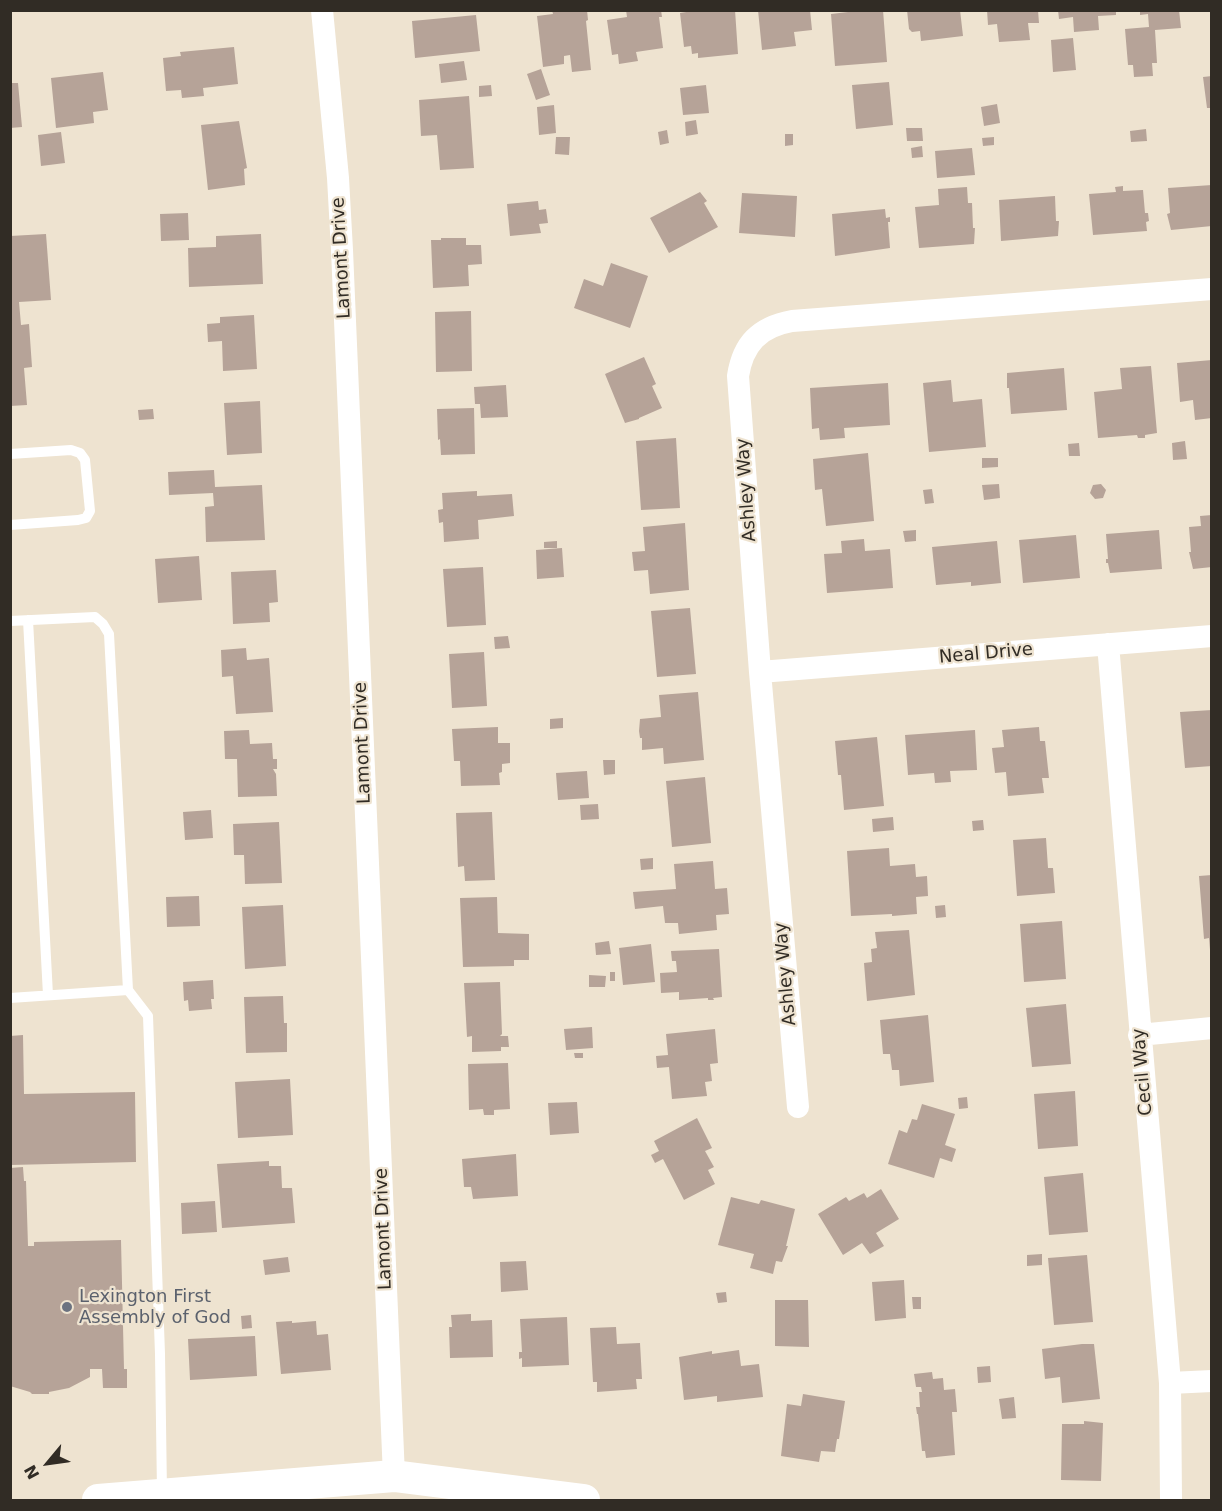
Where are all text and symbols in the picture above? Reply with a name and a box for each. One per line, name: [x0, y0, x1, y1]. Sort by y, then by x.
street label: Lamont Drive: [328, 197, 356, 319]
street label: Ashley Way: [733, 437, 761, 543]
street label: Neal Drive: [938, 639, 1034, 669]
street label: Lamont Drive: [350, 682, 376, 804]
street label: Ashley Way: [771, 921, 801, 1027]
street label: Cecil Way: [1128, 1027, 1158, 1117]
street label: Lamont Drive: [371, 1168, 397, 1290]
place label: Lexington First Assembly of God: [79, 1286, 231, 1328]
marker: Lexington First Assembly of God: [60, 1300, 74, 1314]
north arrow: [18, 1433, 78, 1493]
text: N: [20, 1462, 43, 1482]

